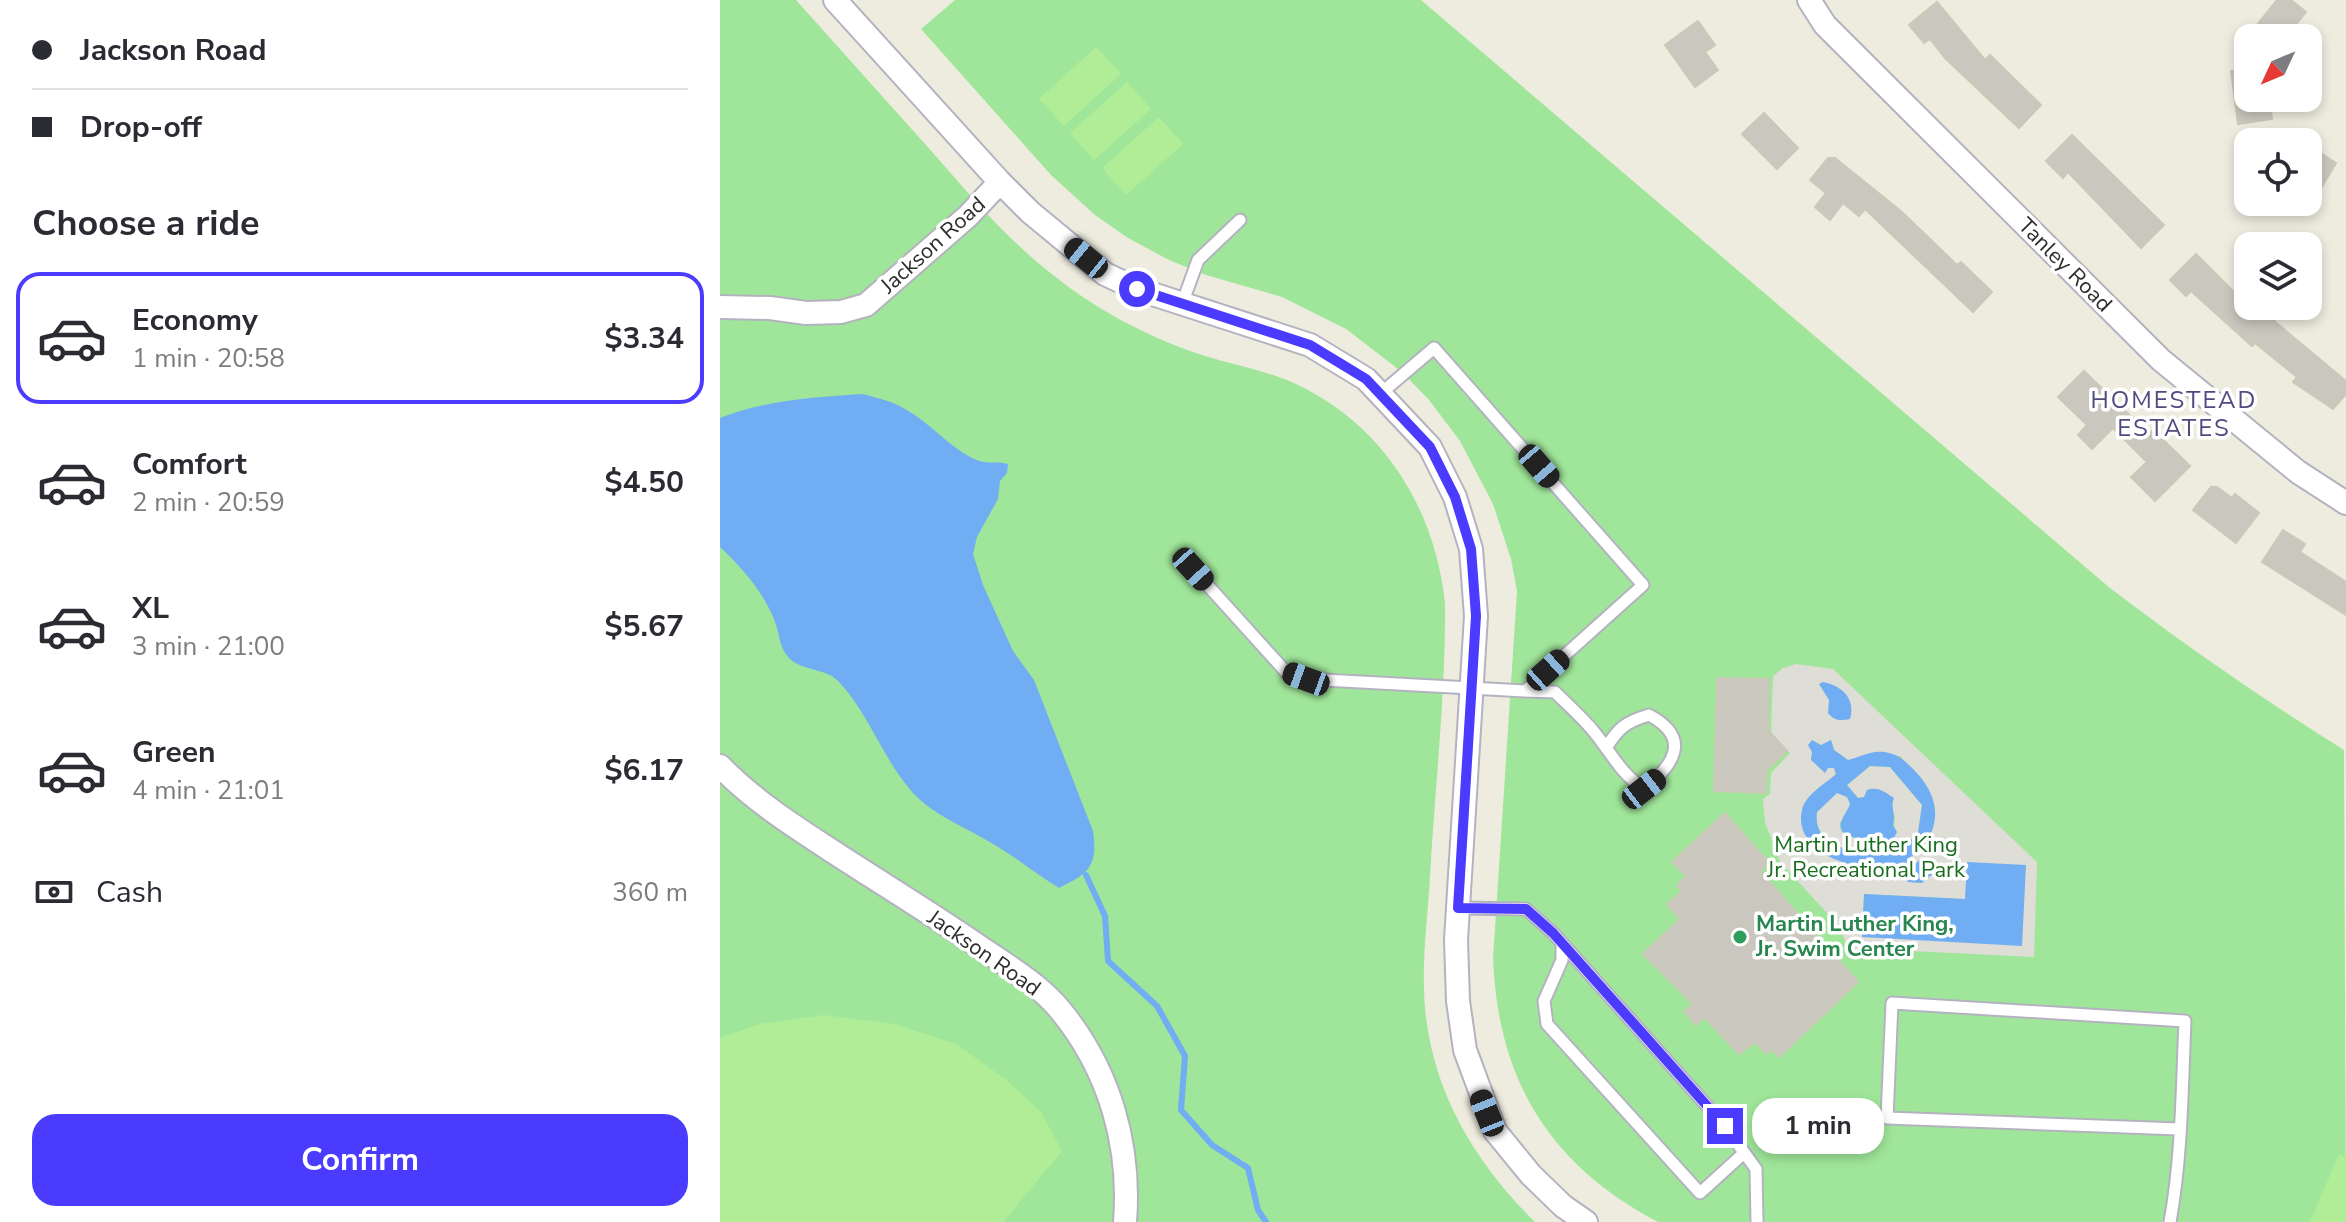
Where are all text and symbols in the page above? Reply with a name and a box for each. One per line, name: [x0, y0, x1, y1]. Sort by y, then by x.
north arrow: [2234, 24, 2322, 112]
map controls: [2234, 24, 2322, 320]
text: Jackson Road: [80, 30, 267, 71]
text: Drop-off: [80, 107, 202, 148]
button: locate: [2234, 128, 2322, 216]
street label: Jackson Road: [873, 190, 992, 301]
text: Choose a ride: [32, 199, 260, 248]
street label: Tanley Road: [2011, 211, 2119, 319]
button: layers: [2234, 232, 2322, 320]
car: [1060, 234, 1112, 282]
route start: [1119, 271, 1155, 307]
text: Economy: [132, 300, 258, 341]
icon: car: [36, 302, 108, 374]
text: $3.34: [605, 318, 684, 359]
text: 1 min · 20:58: [132, 341, 285, 376]
district label: HOMESTEAD ESTATES: [2091, 384, 2257, 444]
car: [1514, 440, 1564, 492]
text: Comfort: [132, 444, 247, 485]
icon: car: [36, 446, 108, 518]
text: $4.50: [605, 462, 684, 503]
text: 2 min · 20:59: [132, 485, 285, 520]
car: [1168, 543, 1218, 595]
text: XL: [132, 588, 169, 629]
icon: car: [36, 590, 108, 662]
text: $5.67: [605, 606, 684, 647]
text: 3 min · 21:00: [132, 629, 285, 664]
car: [1522, 645, 1574, 695]
car: [1279, 660, 1333, 698]
text: Green: [132, 732, 216, 773]
icon: car: [36, 734, 108, 806]
text: $6.17: [605, 750, 684, 791]
car: [1618, 765, 1670, 813]
text: 4 min · 21:01: [132, 773, 285, 808]
park label: Martin Luther King Jr. Recreational Park: [1766, 830, 1966, 885]
icon: cash: [32, 870, 76, 914]
text: Cash: [96, 872, 163, 913]
text: 360 m: [612, 875, 688, 910]
street label: Jackson Road: [921, 902, 1047, 1003]
place label: Martin Luther King, Jr. Swim Center: [1755, 909, 1954, 964]
marker: Martin Luther King, Jr. Swim Center: [1731, 928, 1749, 946]
car: [1467, 1086, 1507, 1140]
callout: 1 min: [1753, 1098, 1885, 1154]
route end: [1707, 1108, 1743, 1144]
text: 1 min: [1784, 1108, 1852, 1143]
button: Confirm: [32, 1114, 688, 1206]

